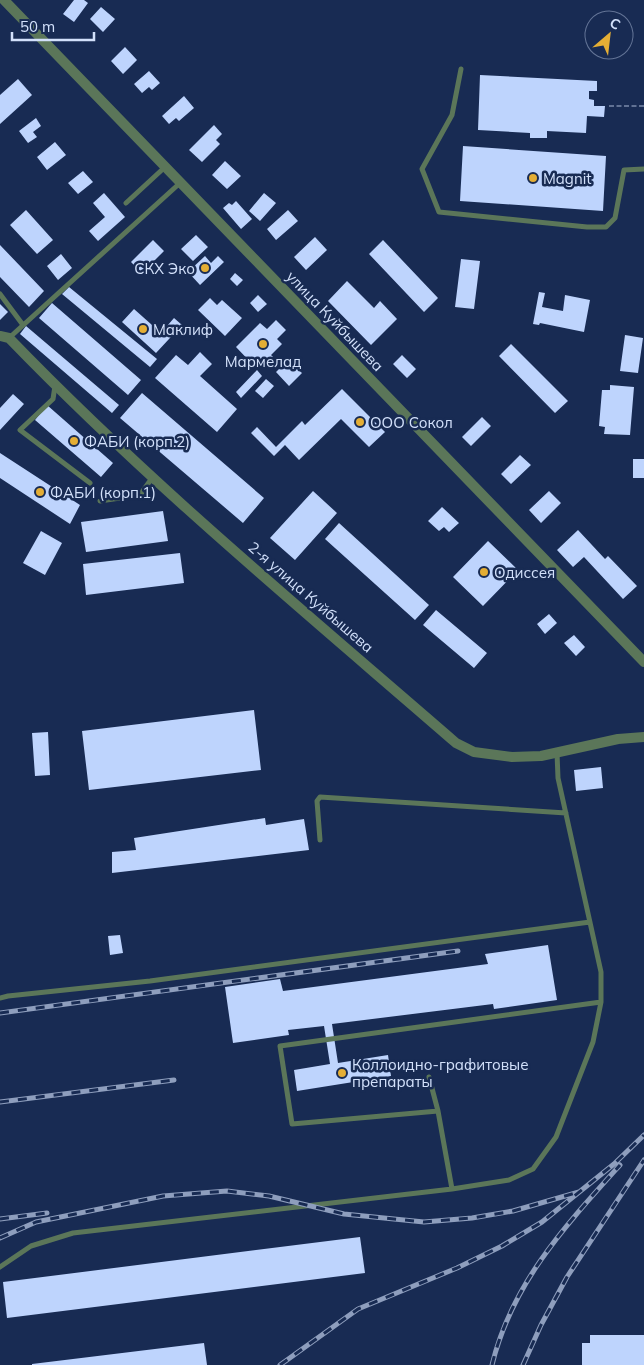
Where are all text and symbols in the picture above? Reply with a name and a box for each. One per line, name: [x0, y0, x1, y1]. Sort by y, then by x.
scale bar: [12, 10, 95, 42]
north arrow: [584, 10, 634, 60]
text: С: [607, 13, 624, 34]
text: 50 m: [20, 17, 55, 36]
place label: Magnit: [543, 169, 592, 188]
marker: Magnit: [527, 172, 539, 184]
place label: СКХ Эко: [134, 259, 195, 278]
marker: СКХ Эко: [199, 262, 211, 274]
street label: улица Куйбышева: [282, 267, 388, 375]
place label: Маклиф: [153, 320, 213, 339]
marker: Маклиф: [137, 323, 149, 335]
marker: Мармелад: [257, 338, 269, 350]
place label: Мармелад: [225, 352, 301, 371]
place label: ООО Сокол: [370, 413, 453, 432]
marker: ООО Сокол: [354, 416, 366, 428]
place label: ФАБИ (корп.2): [84, 432, 190, 451]
marker: ФАБИ (корп.2): [68, 435, 80, 447]
place label: ФАБИ (корп.1): [50, 483, 156, 502]
marker: ФАБИ (корп.1): [34, 486, 46, 498]
street label: 2-я улица Куйбышева: [244, 537, 378, 657]
place label: Одиссея: [494, 563, 555, 582]
marker: Одиссея: [478, 566, 490, 578]
place label: Коллоидно-графитовые препараты: [352, 1055, 529, 1091]
marker: Коллоидно-графитовые препараты: [336, 1067, 348, 1079]

